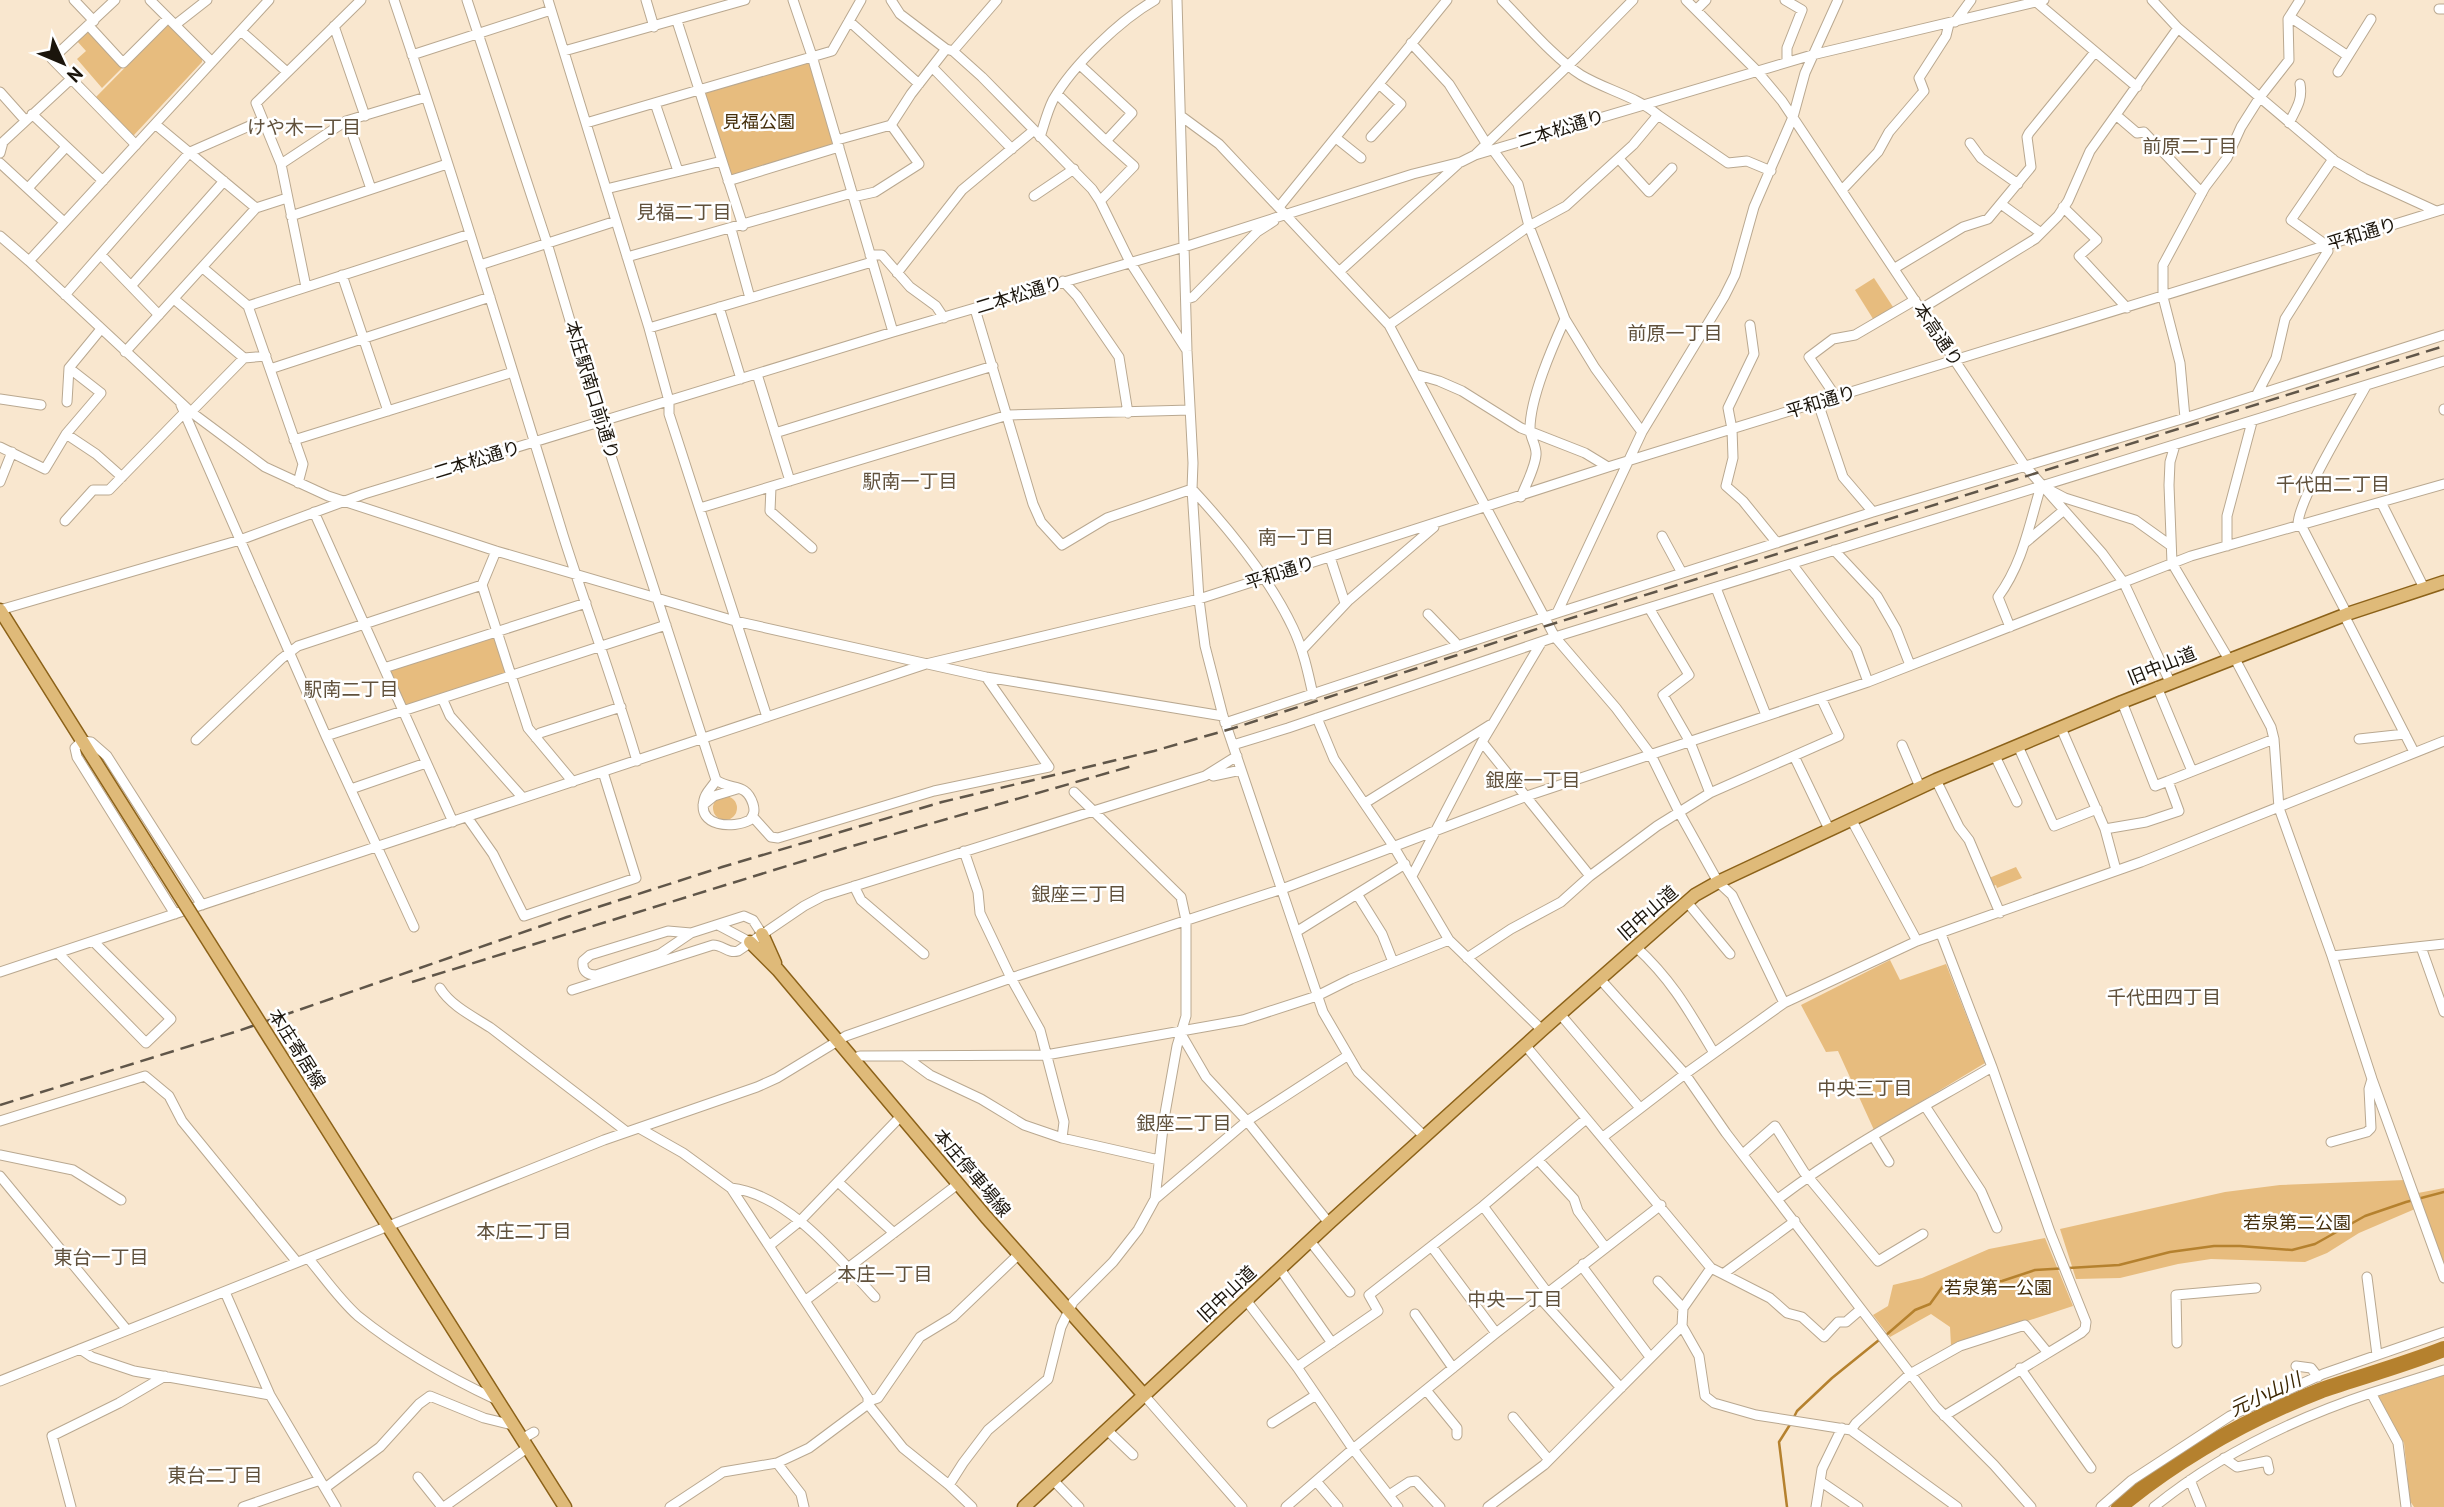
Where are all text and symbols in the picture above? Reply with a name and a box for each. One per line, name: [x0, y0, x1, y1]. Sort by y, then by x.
north arrow: [28, 28, 98, 98]
text: N: [62, 62, 88, 88]
street label: 二本松通り: [1514, 104, 1607, 153]
park label: 見福公園: [723, 110, 795, 133]
district label: けや木一丁目: [247, 115, 361, 139]
district label: 前原二丁目: [2142, 134, 2238, 158]
district label: 見福二丁目: [636, 200, 732, 224]
street label: 平和通り: [2324, 212, 2400, 255]
street label: 二本松通り: [972, 270, 1065, 319]
street label: 本高通り: [1909, 298, 1968, 371]
street label: 本庄駅南口前通り: [560, 318, 625, 462]
district label: 前原一丁目: [1627, 321, 1723, 345]
street label: 平和通り: [1783, 380, 1859, 423]
street label: 二本松通り: [430, 435, 523, 484]
district label: 駅南一丁目: [862, 469, 958, 493]
district label: 千代田二丁目: [2276, 472, 2390, 496]
district label: 南一丁目: [1258, 525, 1334, 549]
street label: 平和通り: [1242, 550, 1318, 595]
street label: 旧中山道: [2124, 641, 2199, 690]
district label: 駅南二丁目: [303, 677, 399, 701]
district label: 銀座一丁目: [1485, 768, 1581, 792]
street label: 旧中山道: [1613, 880, 1682, 945]
district label: 銀座三丁目: [1031, 882, 1127, 906]
district label: 千代田四丁目: [2107, 985, 2221, 1009]
street label: 本庄寄居線: [264, 1004, 331, 1093]
district label: 中央三丁目: [1817, 1076, 1913, 1100]
district label: 銀座二丁目: [1136, 1111, 1232, 1135]
street label: 本庄停車場線: [929, 1124, 1016, 1221]
park label: 若泉第二公園: [2243, 1211, 2351, 1234]
district label: 本庄二丁目: [476, 1219, 572, 1243]
district label: 東台一丁目: [53, 1245, 149, 1269]
street label: 旧中山道: [1192, 1261, 1261, 1327]
district label: 本庄一丁目: [837, 1262, 933, 1286]
park label: 若泉第一公園: [1944, 1276, 2052, 1299]
district label: 中央一丁目: [1467, 1287, 1563, 1311]
water label: 元小山川: [2225, 1366, 2306, 1421]
district label: 東台二丁目: [167, 1463, 263, 1487]

